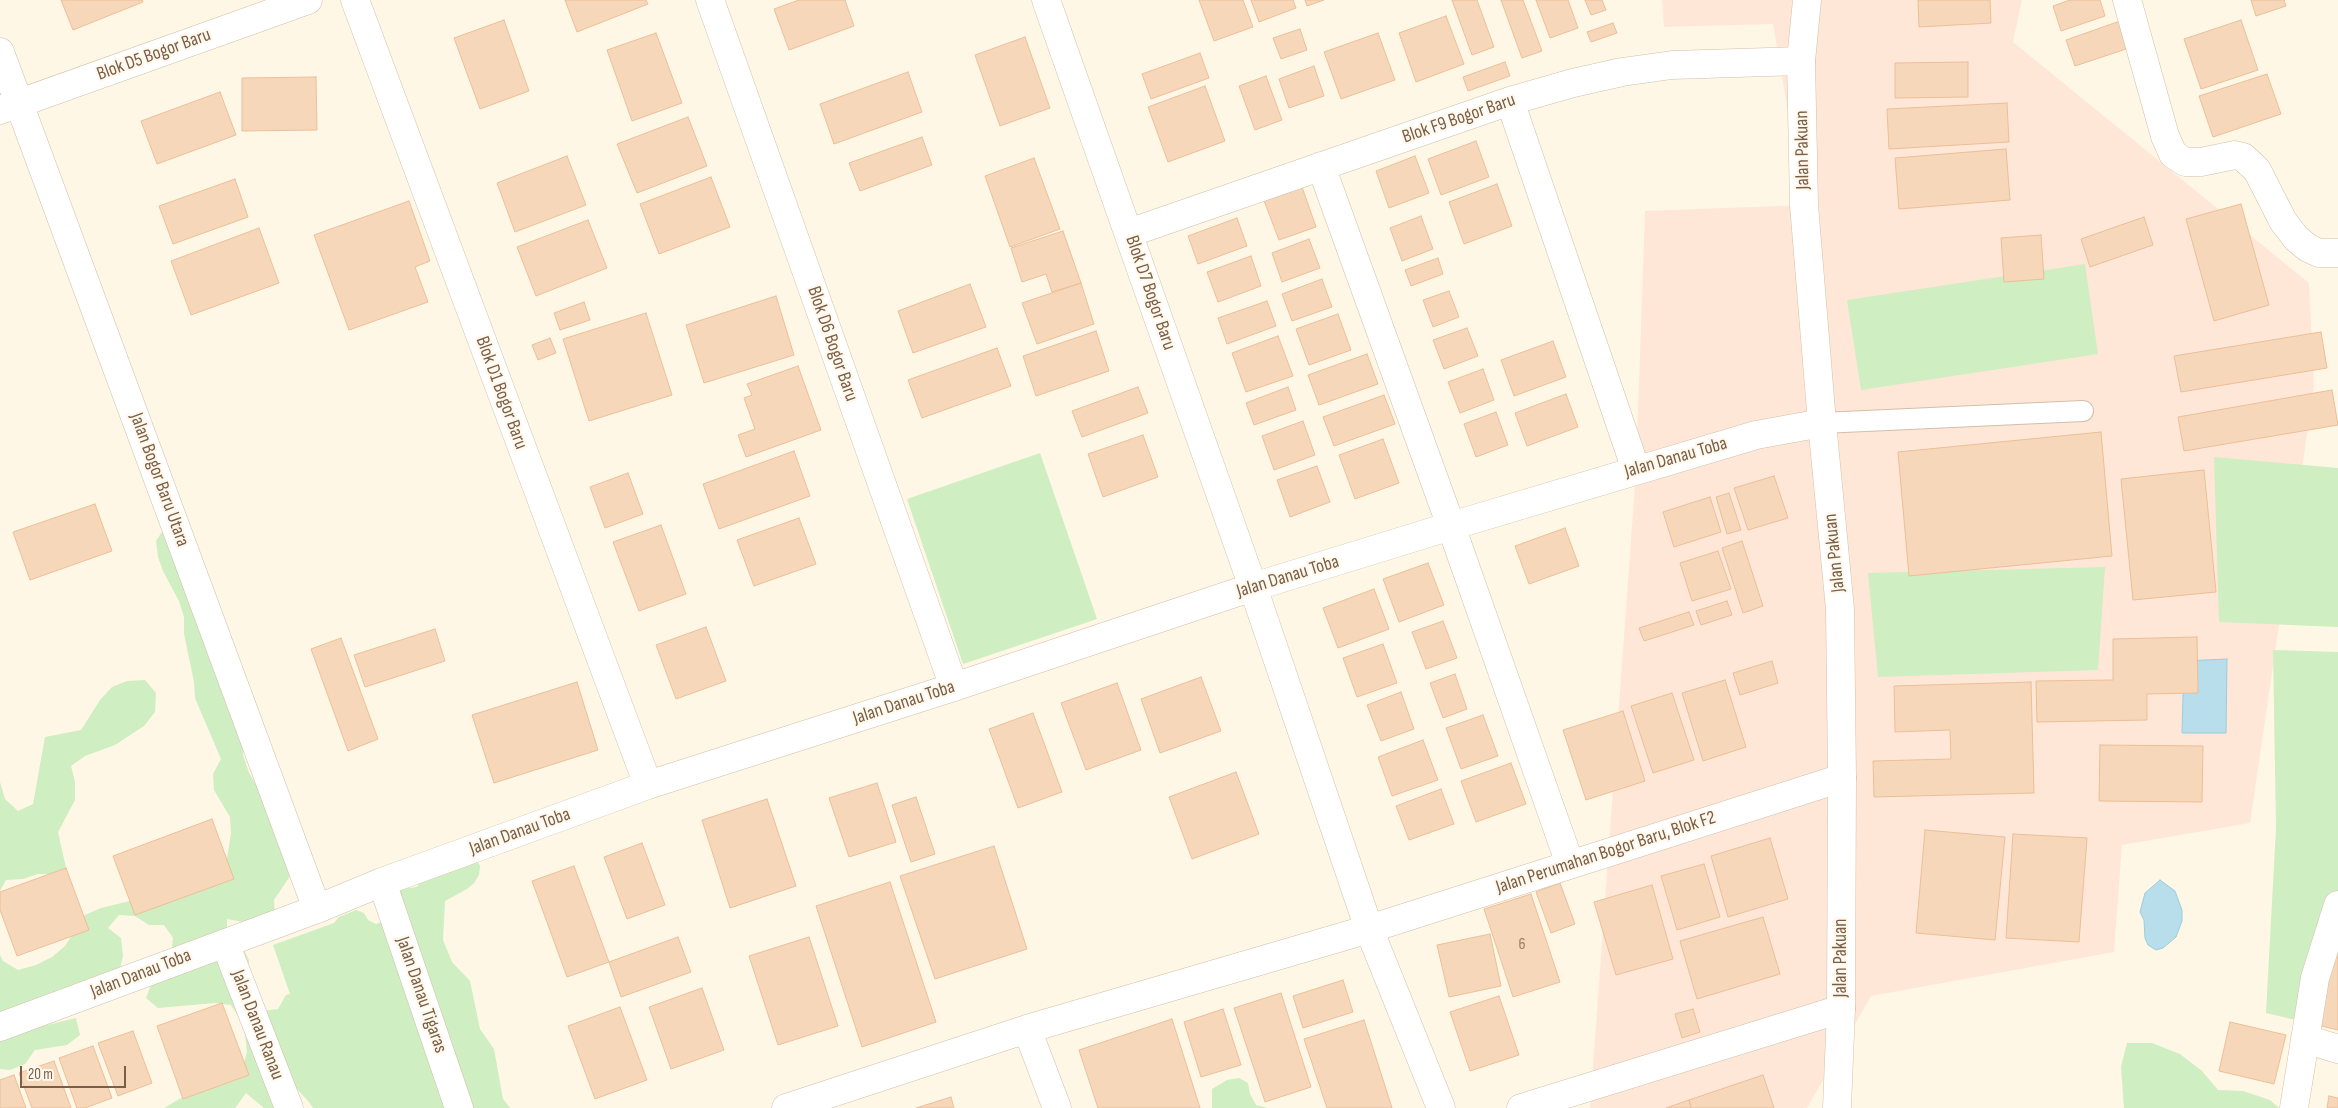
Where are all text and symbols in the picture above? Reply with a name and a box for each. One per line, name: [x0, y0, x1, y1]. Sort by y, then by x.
street label: Blok D5 Bogor Baru: [94, 24, 214, 86]
street label: Blok F9 Bogor Baru: [1400, 89, 1518, 149]
street label: Jalan Pakuan: [1791, 110, 1815, 190]
street label: Blok D7 Bogor Baru: [1120, 233, 1180, 353]
street label: Blok D6 Bogor Baru: [802, 283, 862, 405]
street label: Blok D1 Bogor Baru: [470, 333, 532, 453]
street label: Jalan Bogor Baru Utara: [124, 410, 194, 550]
street label: Jalan Danau Toba: [1622, 432, 1730, 484]
street label: Jalan Pakuan: [1820, 513, 1850, 593]
street label: Jalan Danau Toba: [1234, 551, 1342, 603]
street label: Jalan Danau Toba: [850, 676, 958, 730]
street label: Jalan Danau Toba: [466, 803, 574, 861]
street label: Jalan Perumahan Bogor Baru, Blok F2: [1493, 807, 1719, 899]
street label: Jalan Pakuan: [1830, 919, 1852, 997]
street label: Jalan Danau Tigaras: [390, 934, 452, 1056]
house number: 6: [1518, 935, 1526, 955]
street label: Jalan Danau Toba: [88, 944, 194, 1004]
street label: Jalan Danau Ranau: [226, 967, 288, 1083]
scale bar: [22, 1056, 129, 1088]
text: 20 m: [28, 1065, 53, 1084]

